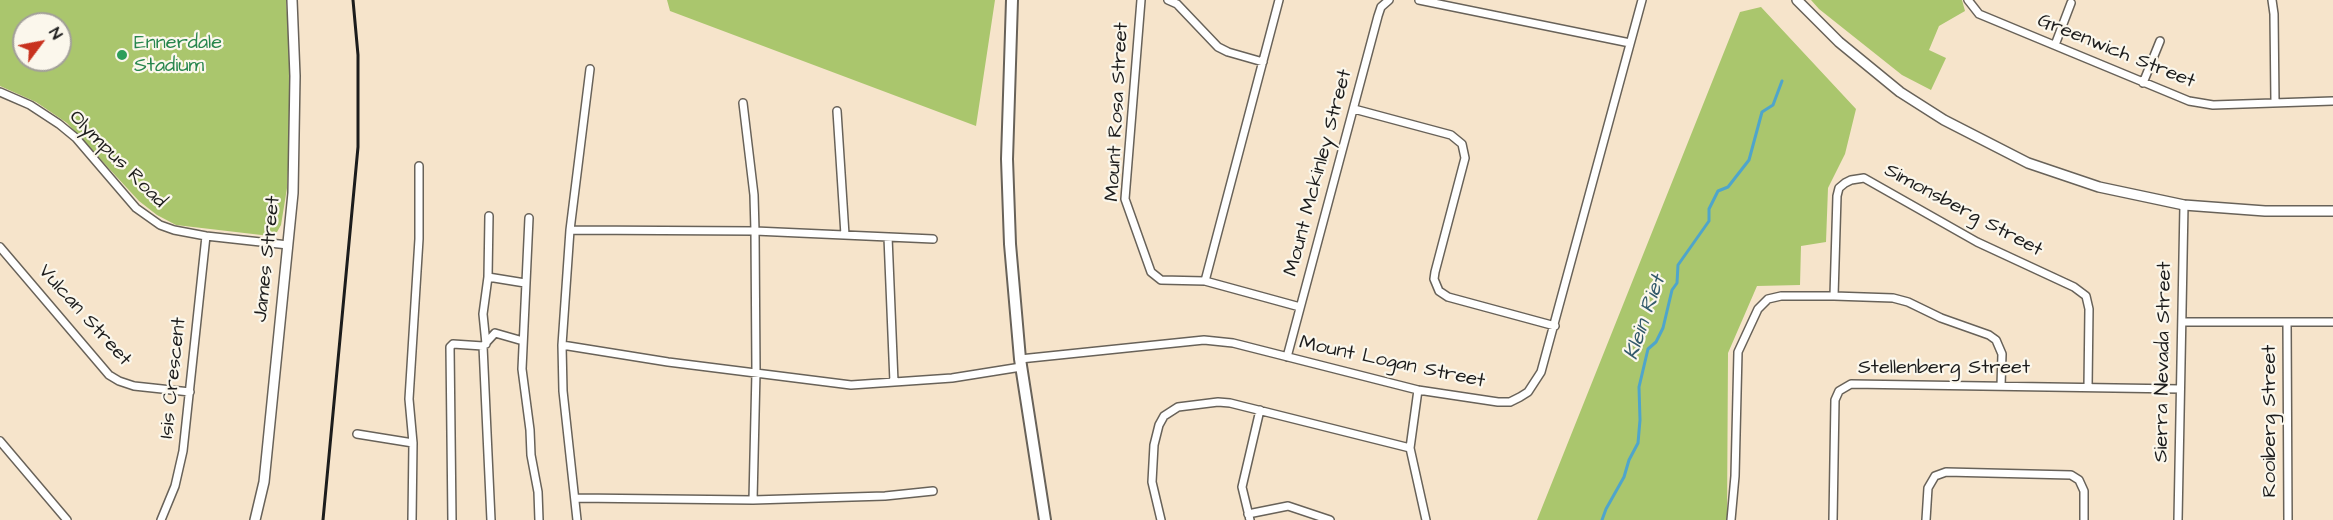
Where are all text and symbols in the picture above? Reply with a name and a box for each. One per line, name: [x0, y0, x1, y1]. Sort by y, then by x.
street label: Greenwich Street: [2034, 9, 2198, 95]
north arrow: [12, 12, 72, 72]
street label: Mount Rosa Street: [1101, 22, 1135, 202]
text: N: [44, 23, 68, 44]
place label: Ennerdale Stadium: [134, 32, 222, 79]
marker: Ennerdale Stadium: [115, 48, 129, 62]
street label: Mount Mckinley Street: [1280, 67, 1358, 279]
street label: Olympus Road: [63, 106, 171, 214]
street label: Simonsberg Street: [1880, 159, 2046, 263]
street label: James Street: [249, 195, 287, 323]
street label: Vulcan Street: [32, 260, 136, 372]
street label: Sierra Nevada Street: [2150, 261, 2178, 463]
water label: Klein Riet: [1620, 273, 1672, 363]
street label: Isis Crescent: [156, 316, 192, 440]
street label: Mount Logan Street: [1297, 332, 1487, 394]
street label: Rooiberg Street: [2259, 345, 2283, 497]
street label: Stellenberg Street: [1858, 357, 2030, 381]

